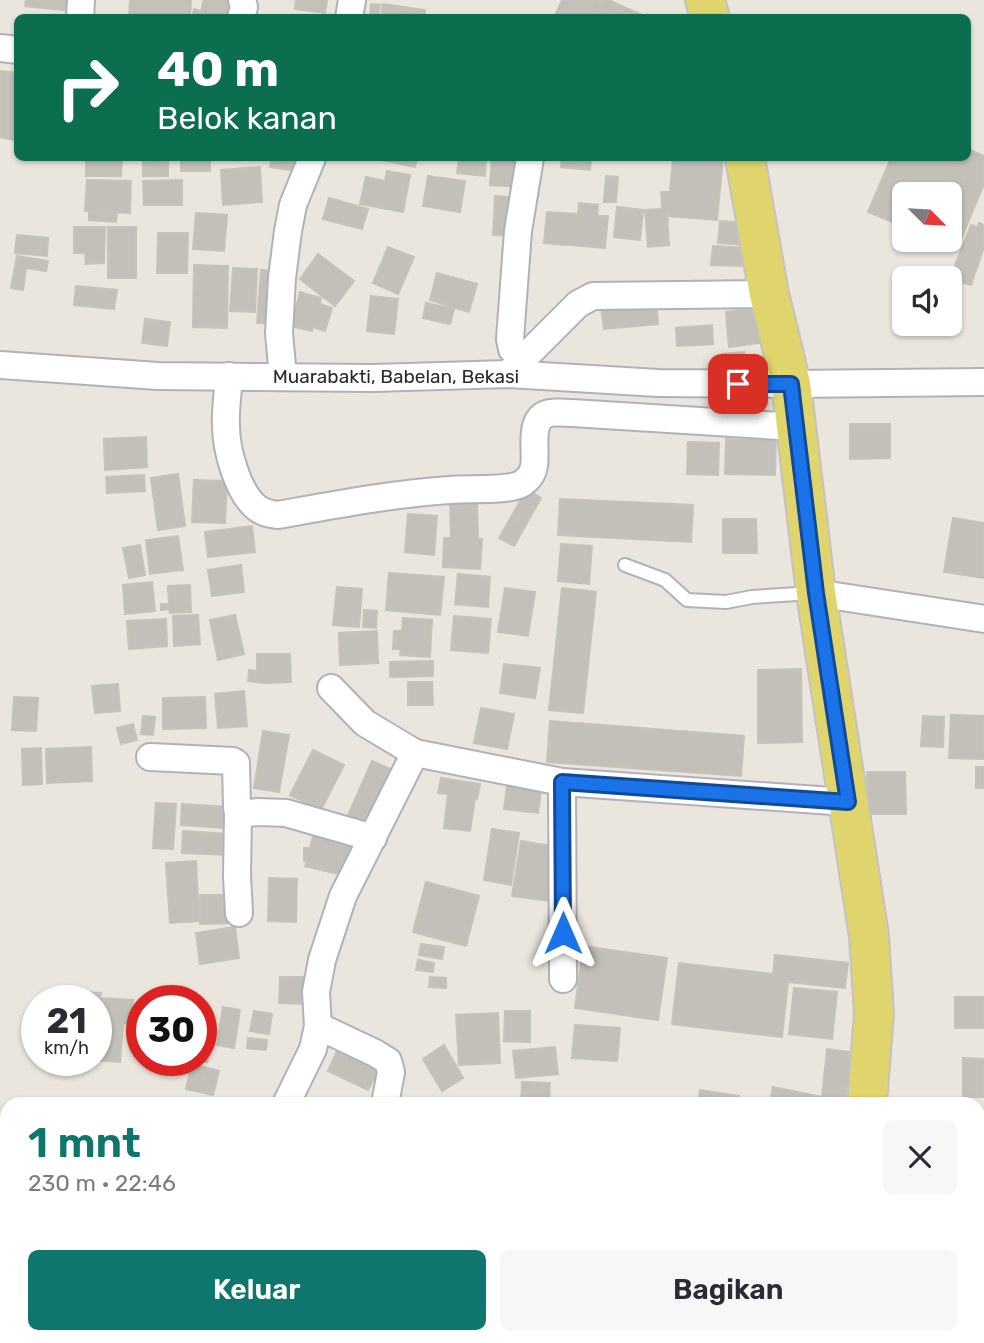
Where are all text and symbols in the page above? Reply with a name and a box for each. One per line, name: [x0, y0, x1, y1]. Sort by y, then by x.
text: 40 m: [157, 40, 279, 98]
icon: right: [42, 42, 133, 133]
text: Belok kanan: [157, 99, 337, 137]
north arrow: [892, 182, 962, 252]
map controls: [892, 182, 962, 336]
button: sound: [892, 266, 962, 336]
pin: [708, 354, 768, 414]
street label: Muarabakti, Babelan, Bekasi: [273, 365, 519, 388]
icon: arrive: [719, 365, 757, 403]
position arrow: [526, 896, 600, 970]
speed limit sign: 30: [126, 985, 217, 1076]
text: 21: [46, 1000, 87, 1042]
text: km/h: [44, 1037, 89, 1059]
text: 1 mnt: [28, 1118, 141, 1168]
button: close: [883, 1120, 957, 1194]
text: 230 m · 22:46: [28, 1169, 176, 1197]
button: Keluar: [28, 1250, 486, 1330]
button: Bagikan: [500, 1250, 957, 1330]

